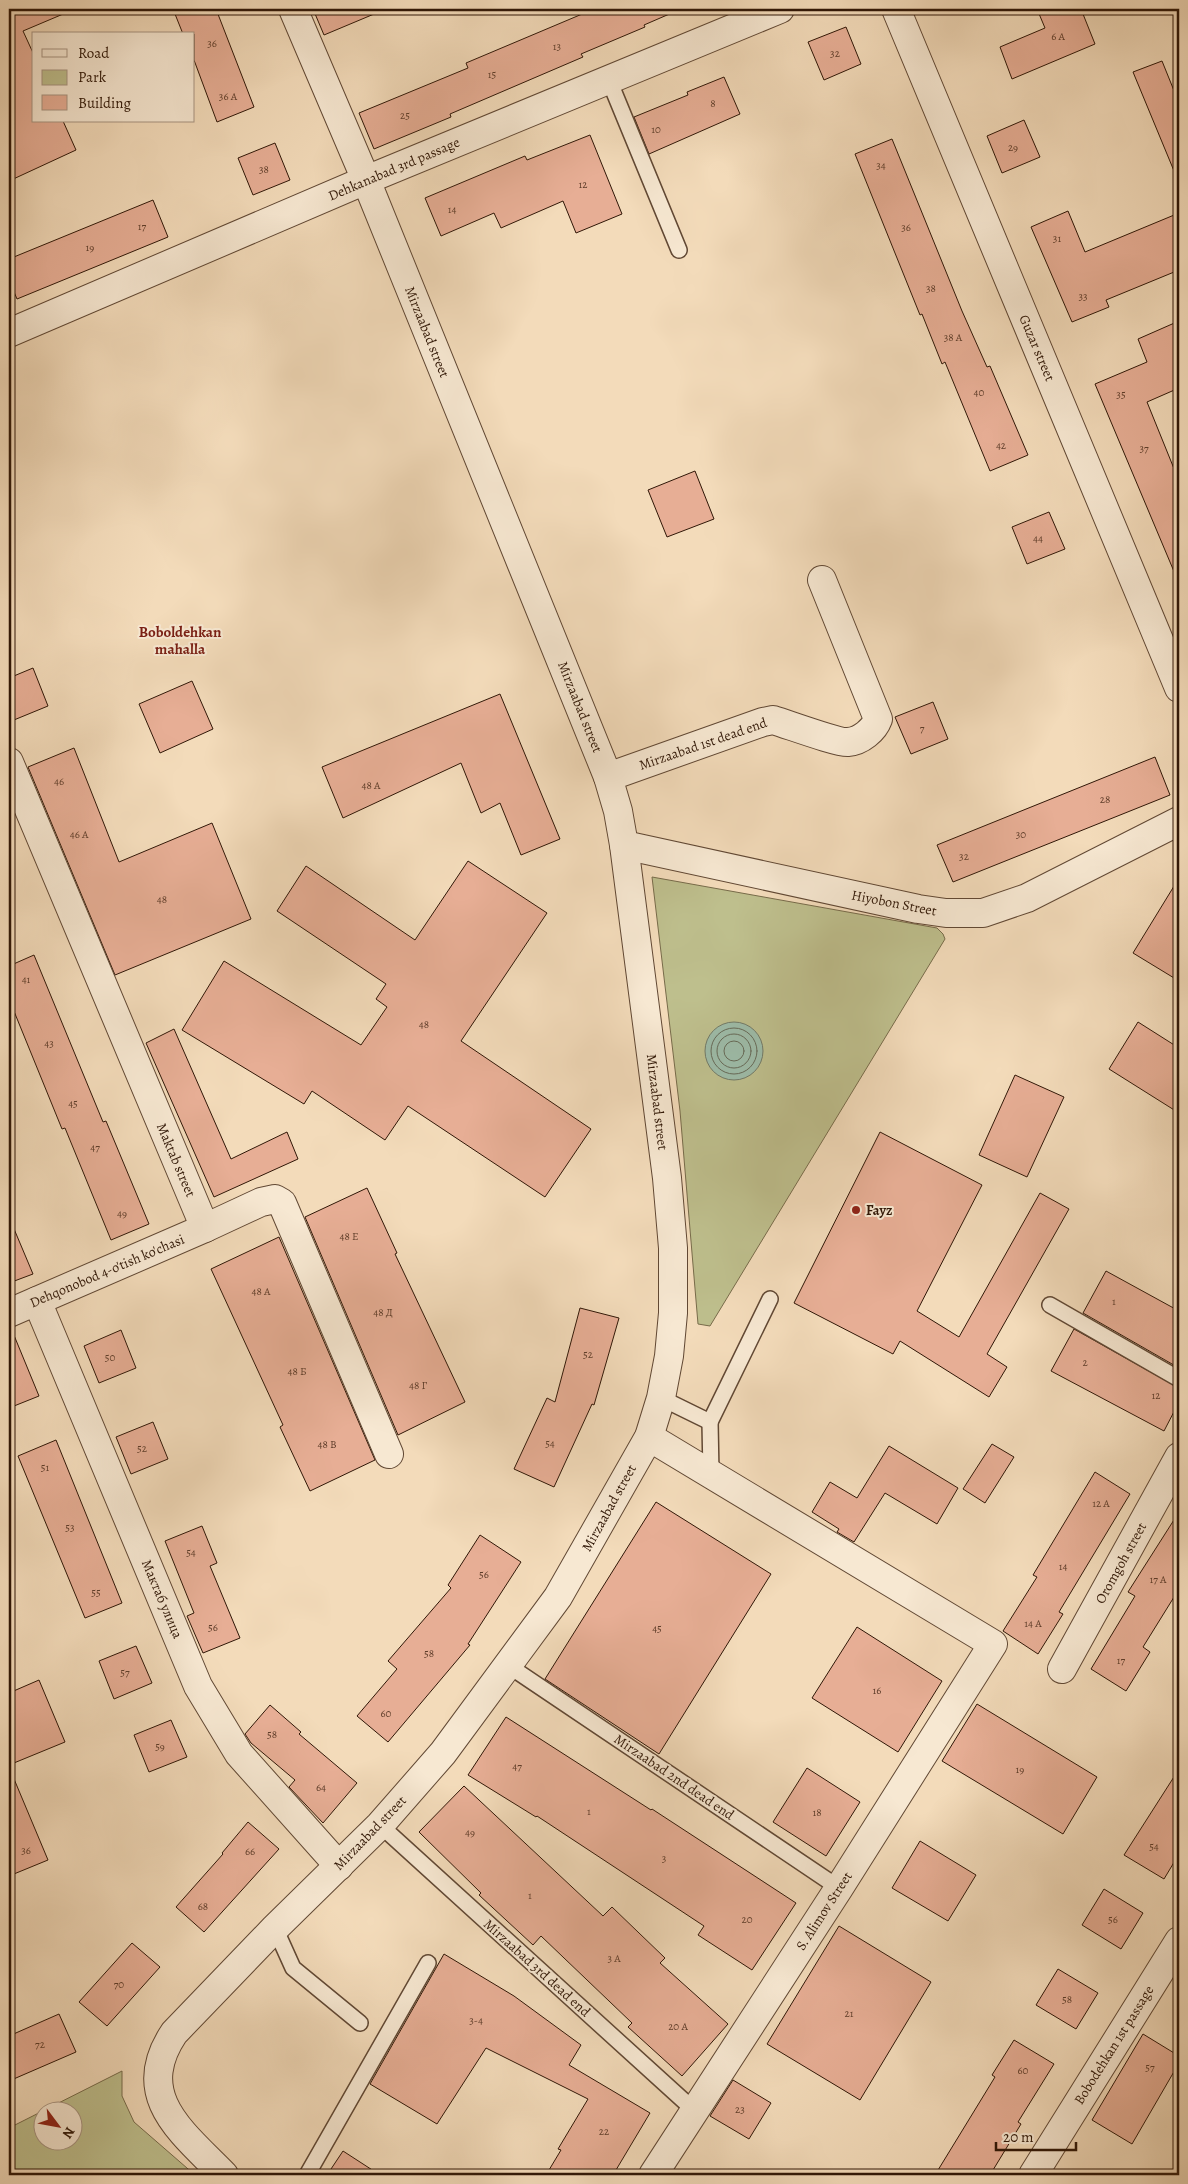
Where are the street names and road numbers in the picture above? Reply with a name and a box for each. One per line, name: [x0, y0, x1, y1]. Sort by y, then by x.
street label: Dehkanabad 3rd passage: [325, 133, 463, 205]
street label: Mirzaаbаd street: [400, 284, 454, 381]
street label: Guzar street: [1015, 312, 1060, 384]
street label: Mirzaаbаd street: [553, 659, 607, 756]
street label: Mirzaabad 1st dead end: [636, 713, 770, 775]
street label: Hiyobon Street: [850, 885, 939, 921]
street label: Mirzaаbаd street: [642, 1053, 672, 1152]
street label: Maktab street: [152, 1120, 200, 1200]
street label: Dehqonobod 4-o'tish ko'chasi: [27, 1230, 187, 1312]
street label: Mirzaаbаd street: [577, 1461, 641, 1555]
street label: Oromgoh street: [1091, 1519, 1151, 1607]
street label: Мактаб улица: [137, 1557, 187, 1642]
street label: Mirzaabad 2nd dead end: [610, 1730, 738, 1825]
street label: Mirzaаbаd street: [329, 1791, 411, 1874]
street label: S. Alimov Street: [791, 1868, 857, 1954]
street label: Mirzaаbаd 3rd dead end: [479, 1915, 595, 2021]
street label: Bobodehkan 1st passage: [1070, 1982, 1158, 2108]

